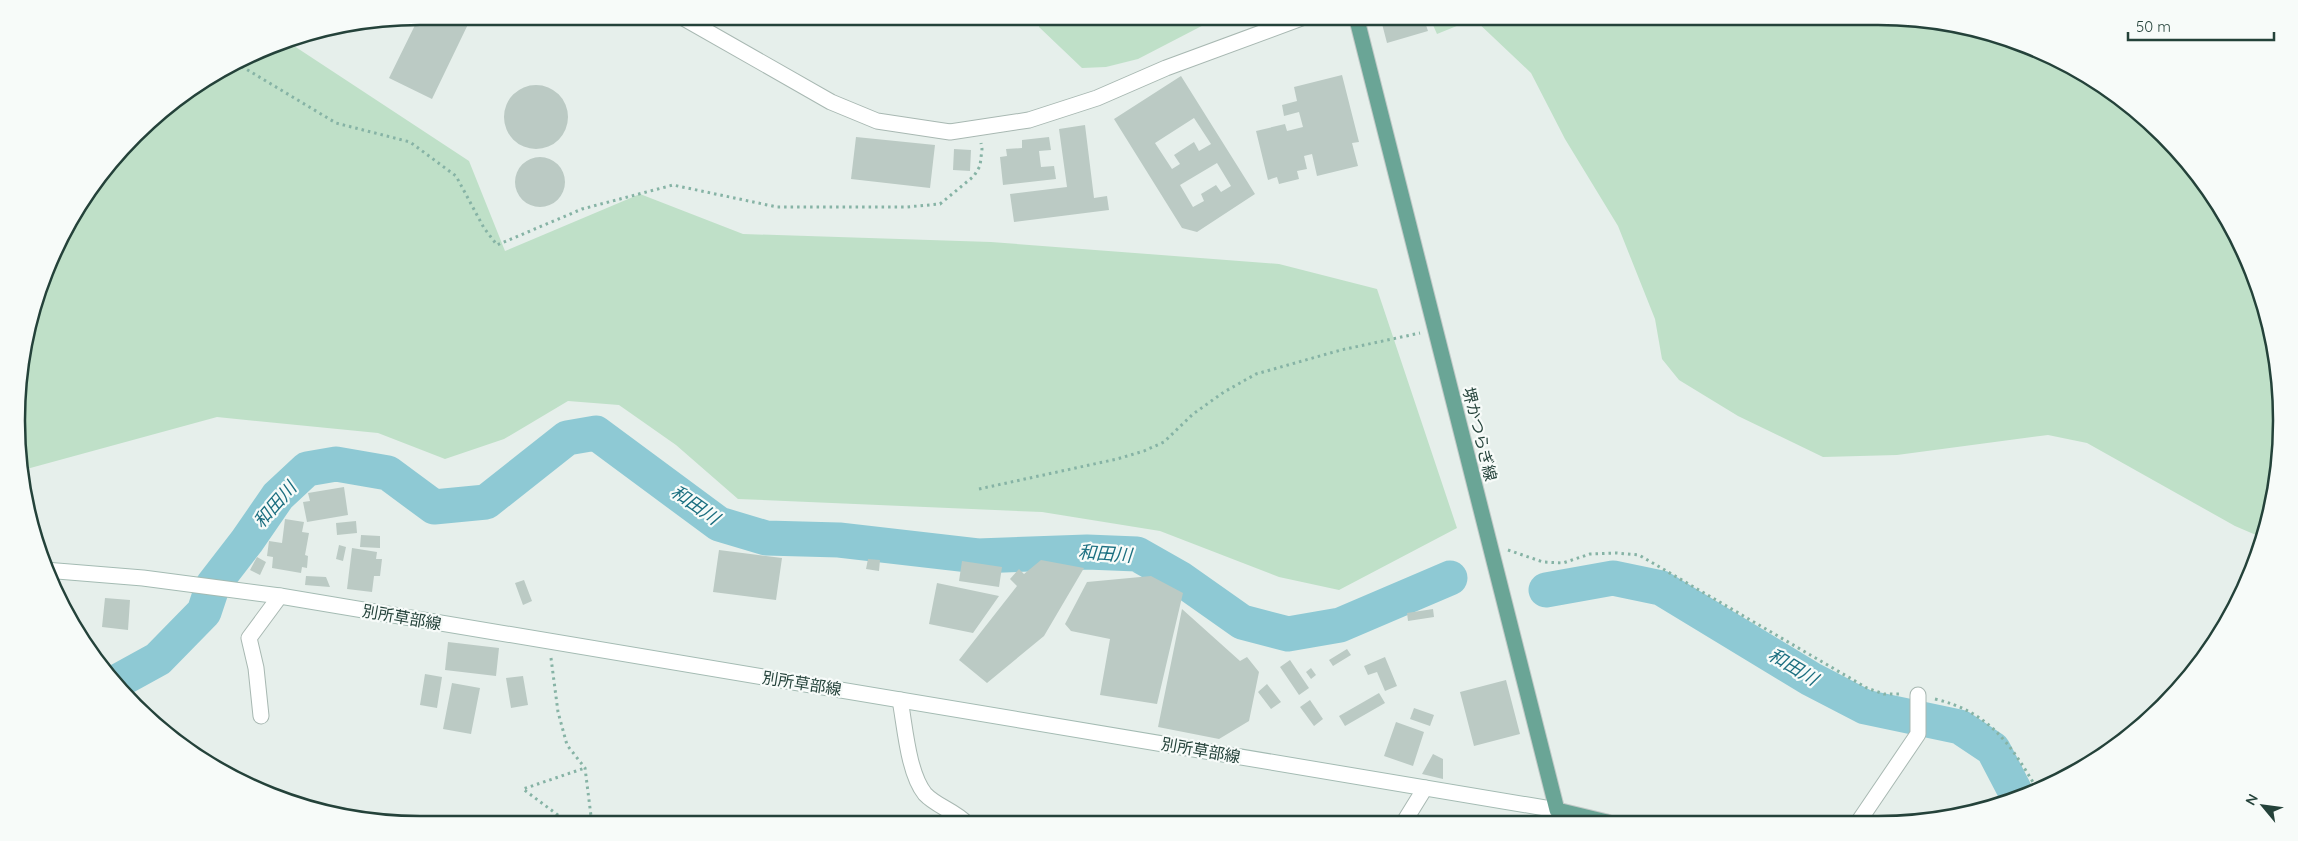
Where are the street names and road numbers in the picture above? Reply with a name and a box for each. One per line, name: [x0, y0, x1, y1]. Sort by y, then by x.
street label: 堺かつらぎ線: [1459, 385, 1501, 483]
street label: 別所草部線: [361, 600, 443, 634]
street label: 別所草部線: [761, 667, 843, 699]
street label: 別所草部線: [1160, 733, 1242, 767]

